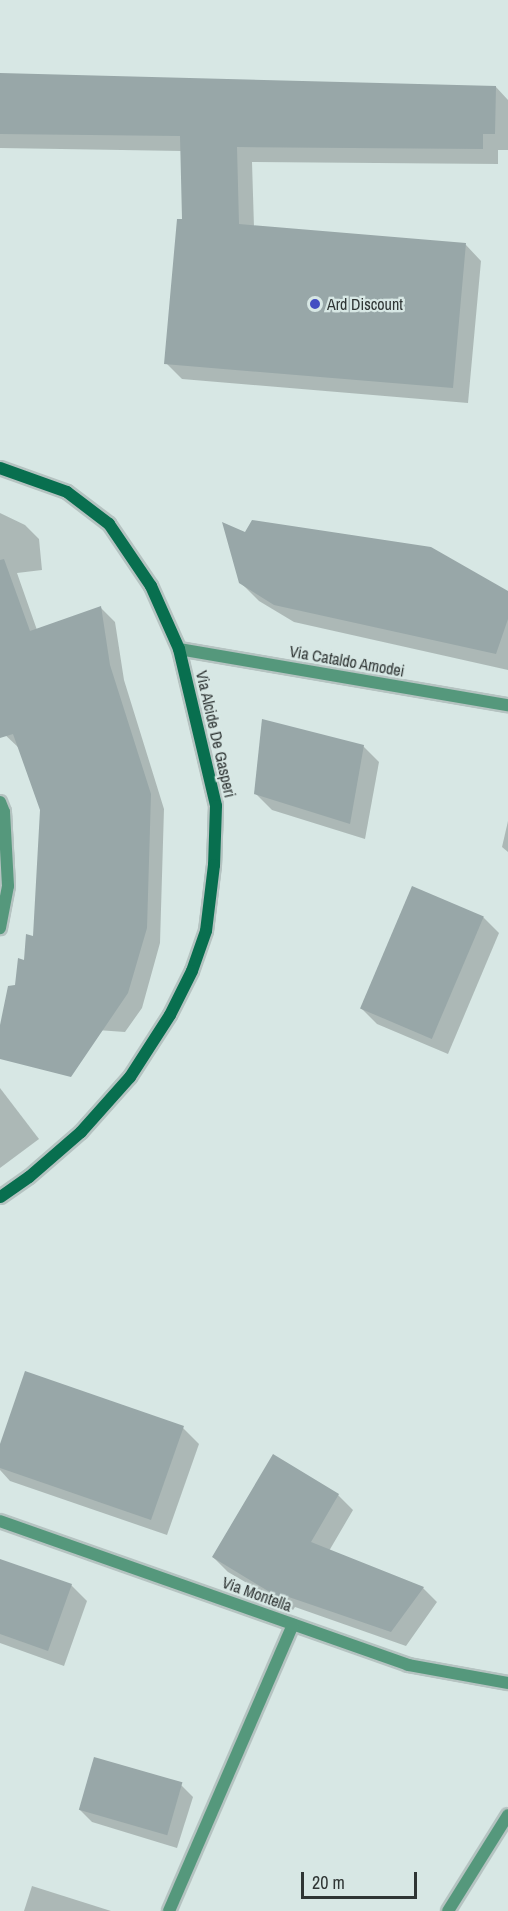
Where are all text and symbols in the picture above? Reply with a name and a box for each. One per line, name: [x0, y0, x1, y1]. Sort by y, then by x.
place label: Ard Discount: [327, 294, 403, 314]
marker: Ard Discount: [308, 297, 322, 311]
street label: Via Cataldo Amodei: [288, 641, 406, 681]
street label: Via Alcide De Gasperi: [192, 668, 240, 800]
street label: Via Montella: [220, 1573, 294, 1615]
scale bar: [304, 1860, 420, 1898]
text: 20 m: [312, 1870, 345, 1895]

